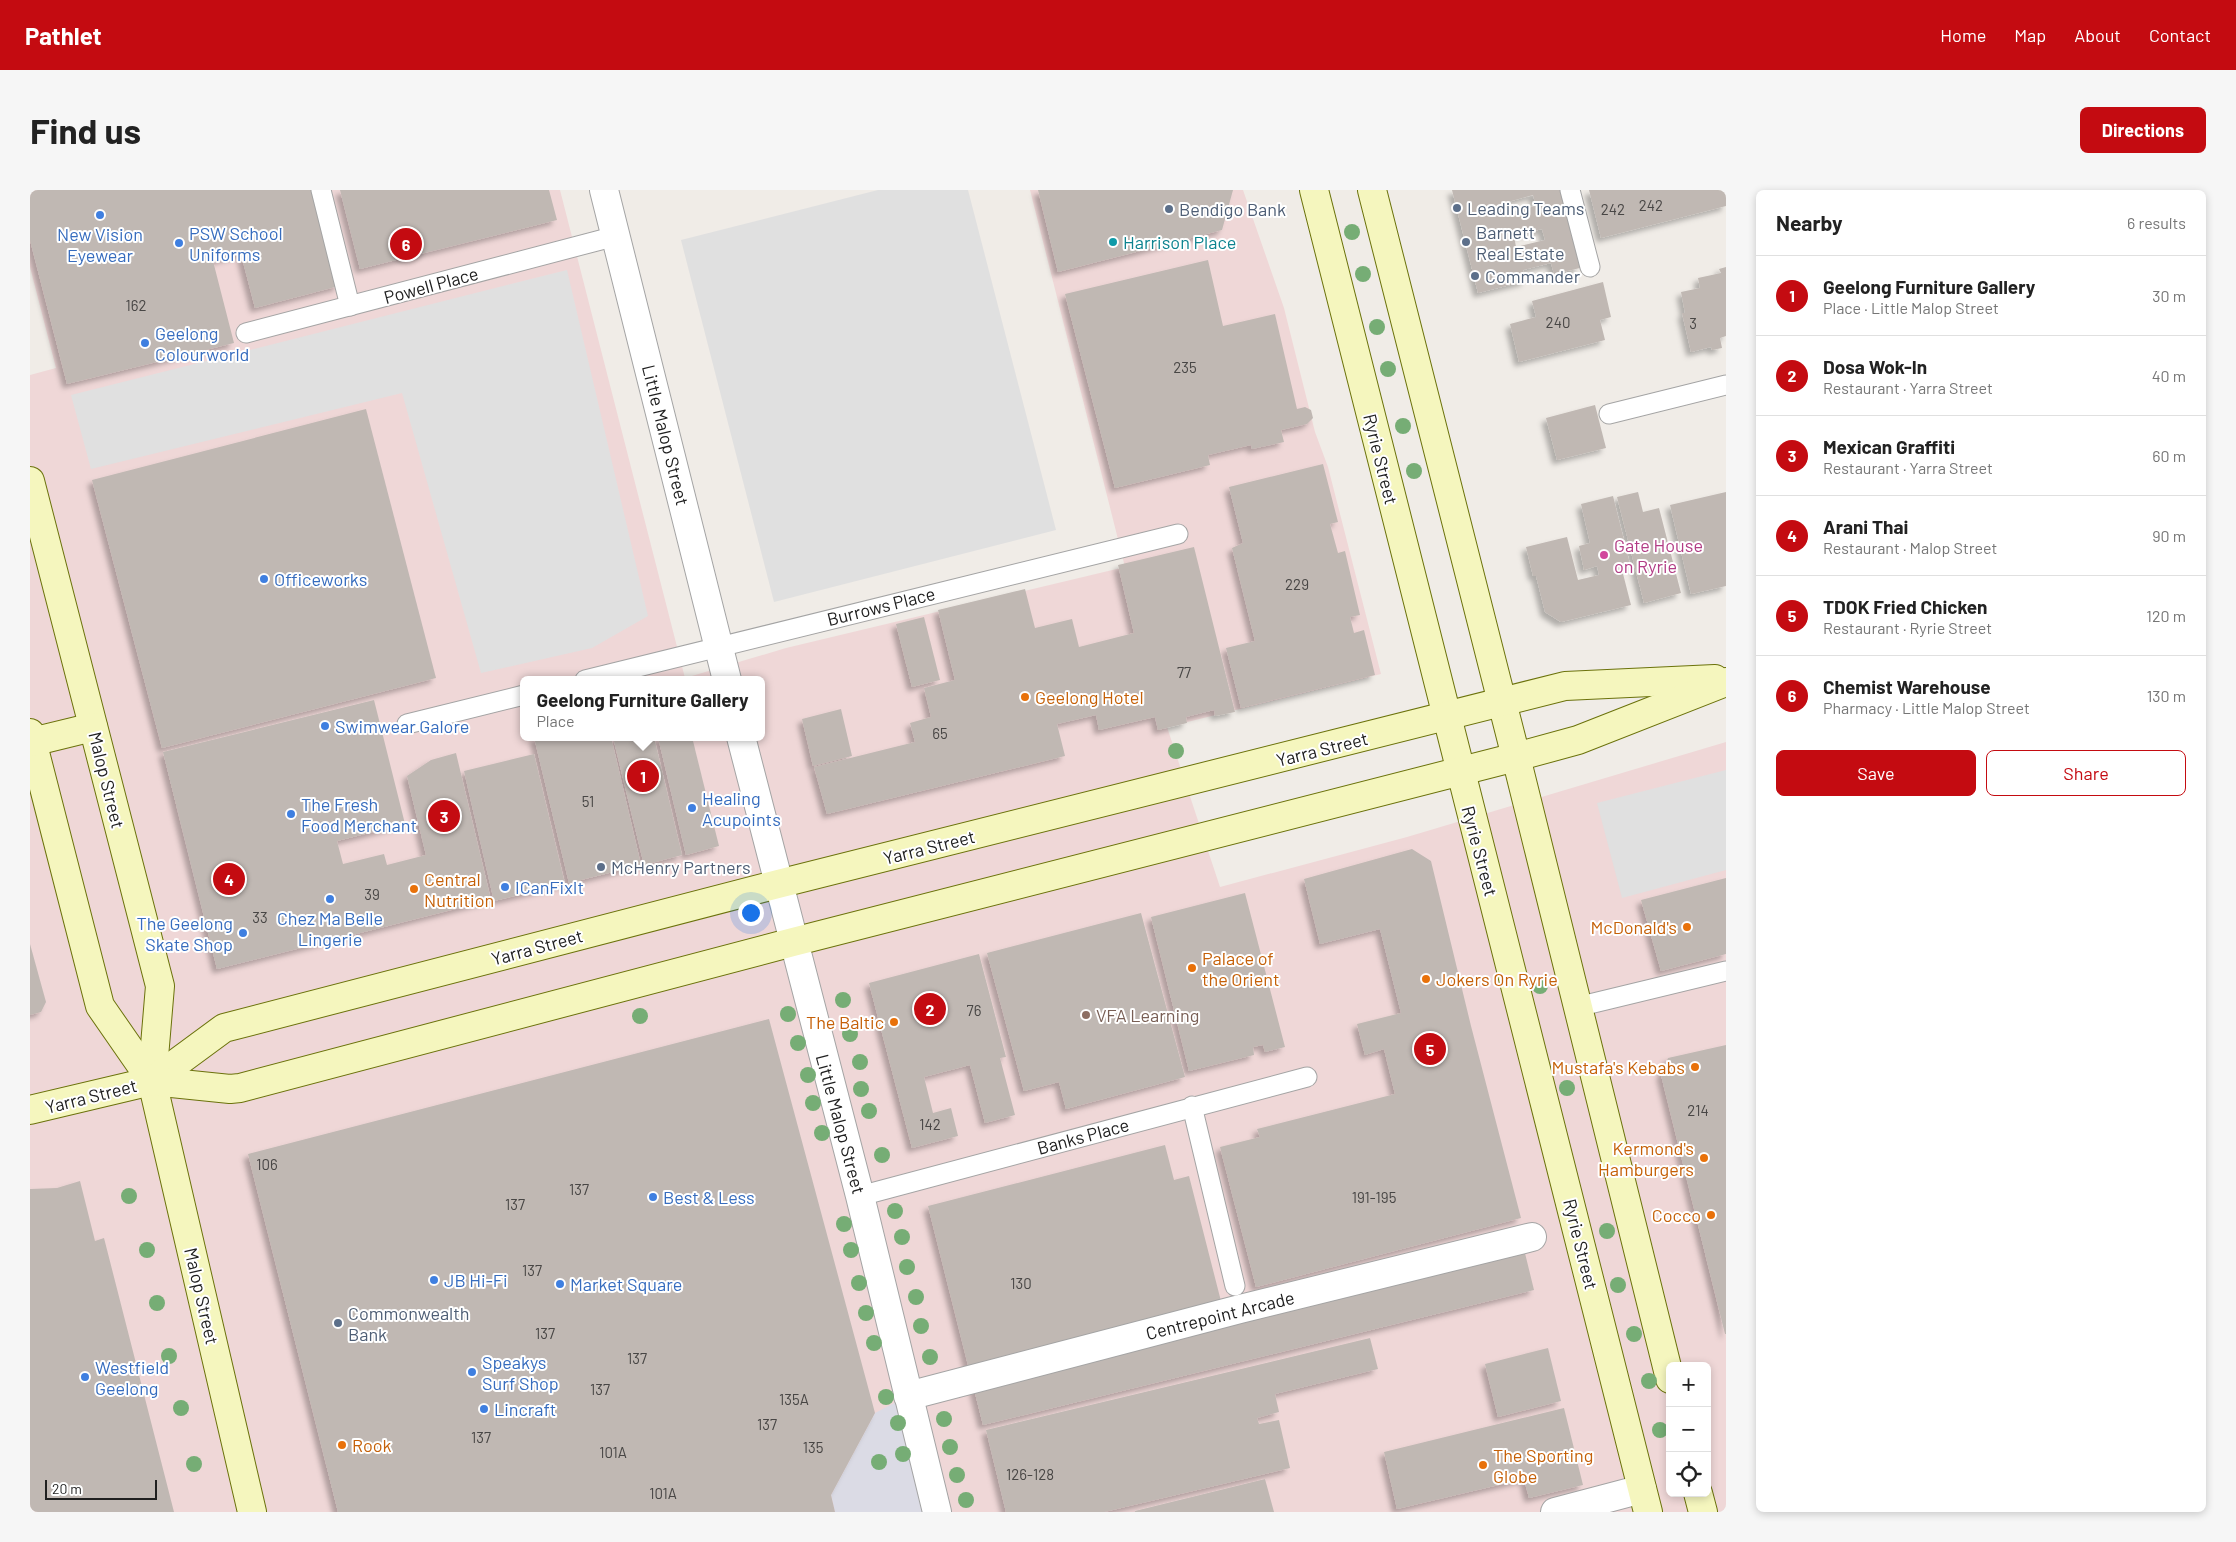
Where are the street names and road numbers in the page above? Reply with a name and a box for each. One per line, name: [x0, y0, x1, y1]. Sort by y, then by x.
street label: Powell Place: [381, 262, 481, 308]
street label: Little Malop Street: [638, 363, 694, 507]
street label: Ryrie Street: [1359, 411, 1403, 507]
street label: Burrows Place: [825, 582, 937, 630]
street label: Yarra Street: [1274, 727, 1370, 771]
street label: Malop Street: [84, 729, 130, 831]
street label: Ryrie Street: [1457, 803, 1503, 899]
street label: Yarra Street: [881, 825, 977, 869]
street label: Yarra Street: [489, 924, 585, 970]
street label: Little Malop Street: [812, 1052, 870, 1196]
street label: Yarra Street: [43, 1074, 139, 1118]
street label: Banks Place: [1035, 1113, 1131, 1159]
street label: Ryrie Street: [1559, 1196, 1603, 1292]
street label: Malop Street: [180, 1245, 224, 1347]
street label: Centrepoint Arcade: [1143, 1286, 1297, 1344]

